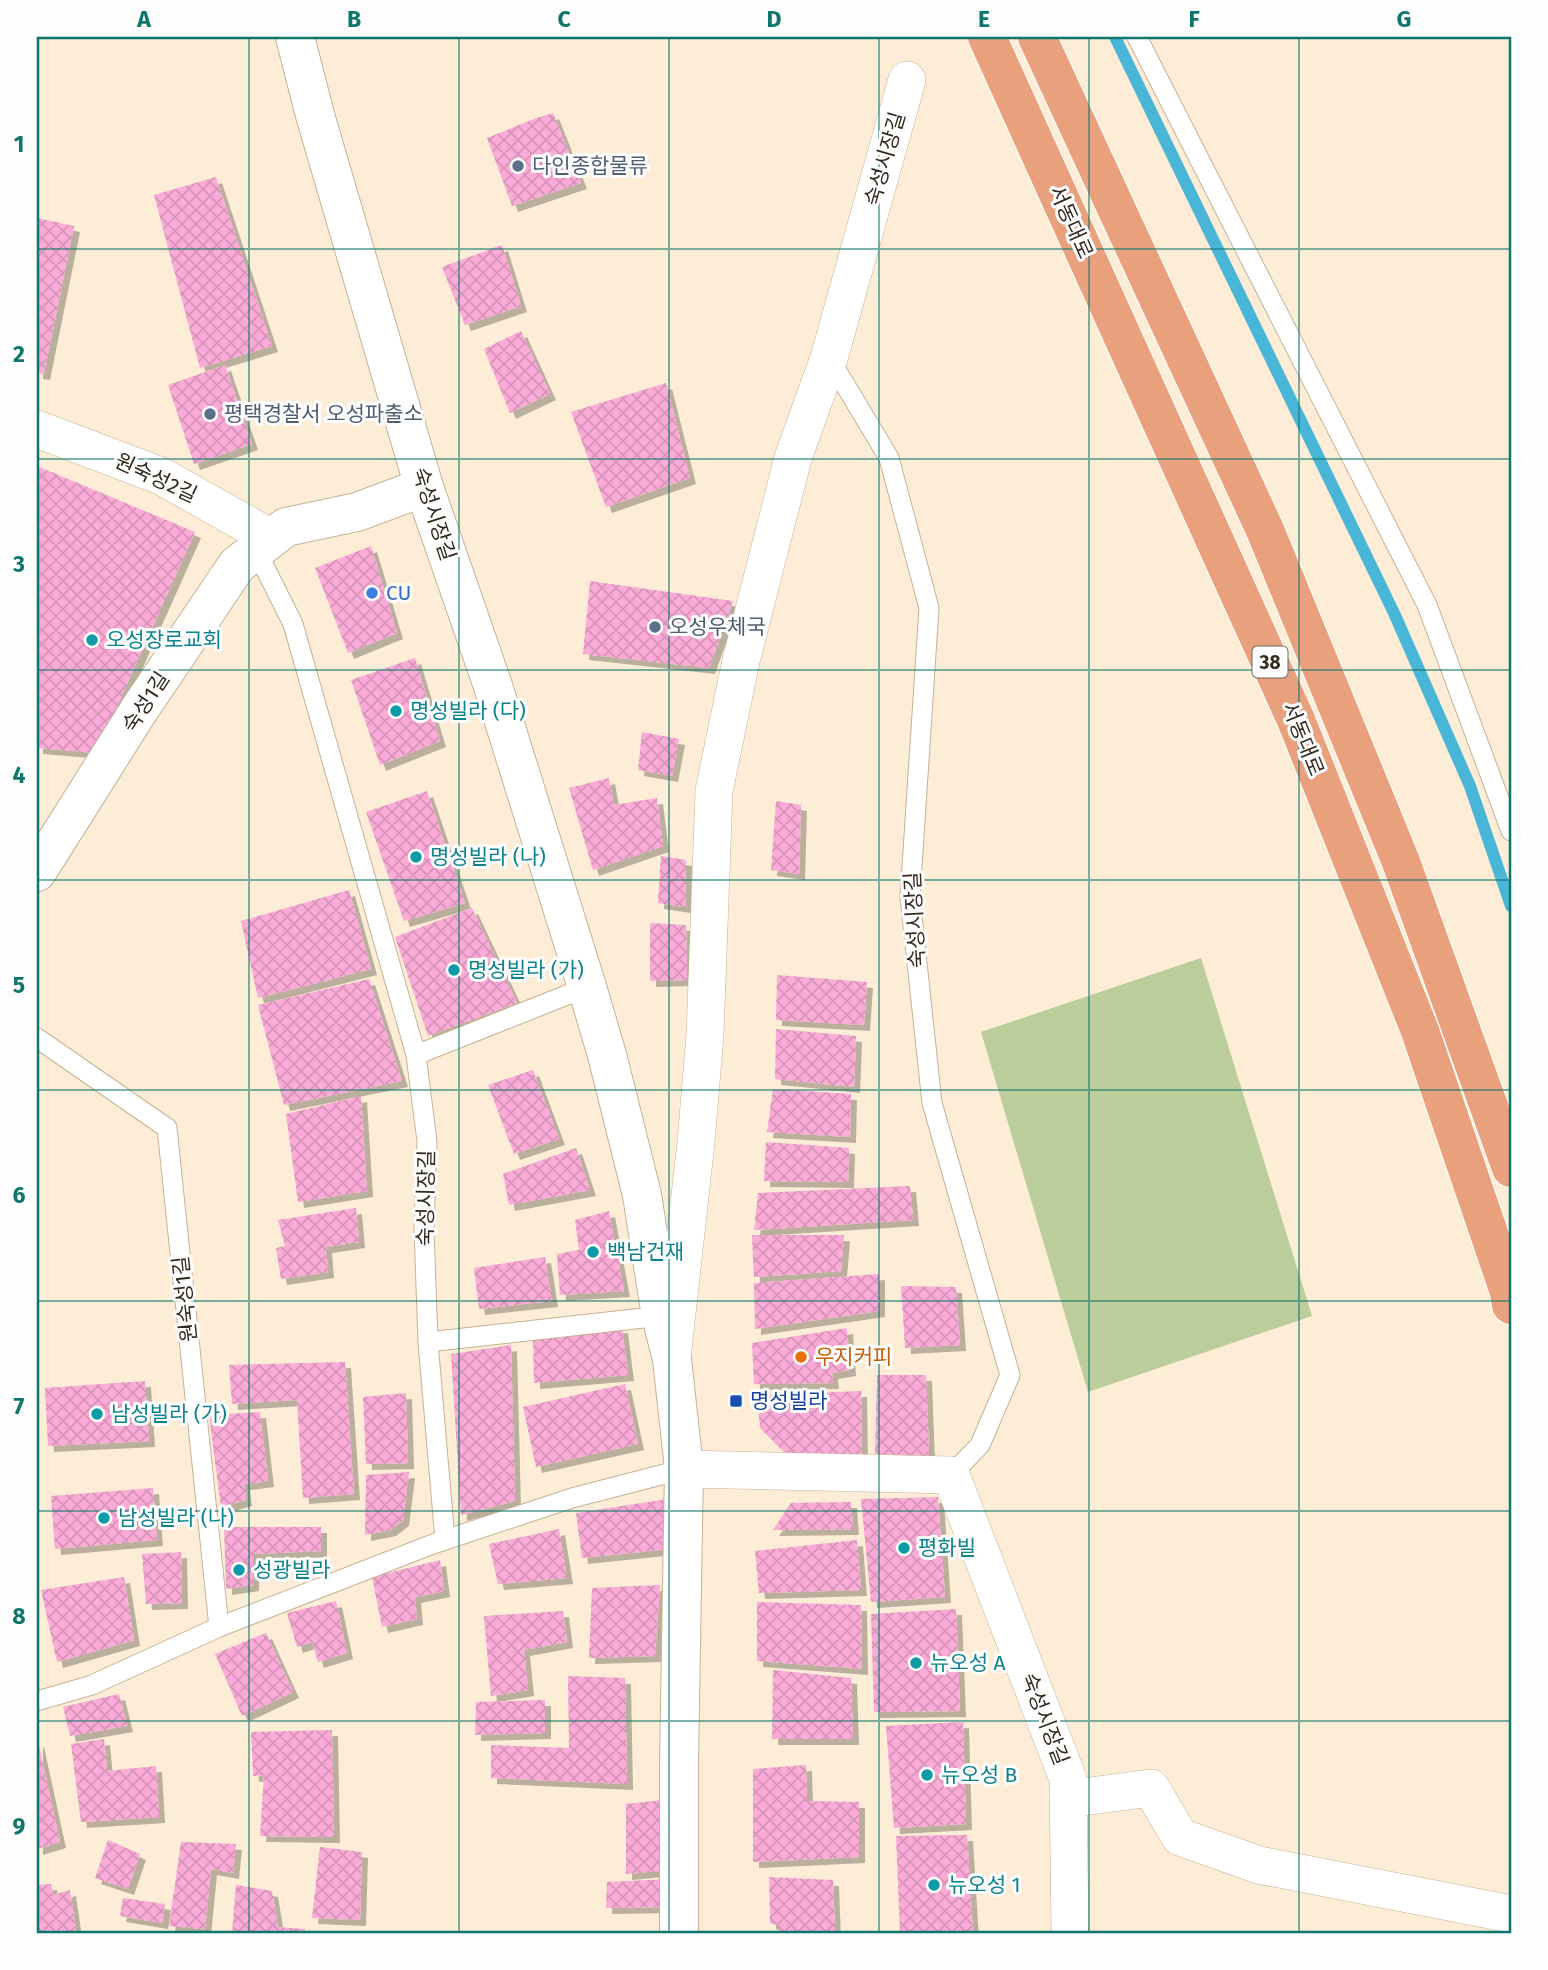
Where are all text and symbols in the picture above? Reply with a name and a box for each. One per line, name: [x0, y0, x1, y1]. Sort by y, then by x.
text: A: [136, 5, 151, 33]
text: B: [347, 5, 361, 33]
text: C: [557, 5, 571, 33]
text: D: [767, 5, 782, 33]
text: E: [978, 5, 990, 33]
text: F: [1188, 5, 1200, 33]
text: G: [1397, 5, 1411, 33]
street label: 숙성시장길: [859, 109, 911, 209]
text: 1: [14, 130, 24, 158]
place label: 다인종합물류: [532, 153, 648, 179]
marker: 다인종합물류: [510, 158, 526, 174]
street label: 서동대로: [1043, 181, 1099, 263]
text: 2: [13, 340, 25, 368]
place label: 평택경찰서 오성파출소: [224, 401, 423, 427]
marker: 평택경찰서 오성파출소: [202, 406, 218, 422]
street label: 원숙성2길: [111, 448, 201, 508]
street label: 숙성시장길: [407, 464, 461, 564]
text: 3: [12, 550, 25, 578]
place label: CU: [386, 580, 411, 606]
marker: CU: [364, 585, 380, 601]
place label: 오성우체국: [669, 614, 766, 640]
marker: 오성우체국: [647, 619, 663, 635]
place label: 오성장로교회: [106, 627, 222, 653]
marker: 오성장로교회: [84, 632, 100, 648]
road number: 38: [1252, 646, 1288, 678]
street label: 숙성1길: [117, 667, 175, 737]
place label: 명성빌라 (다): [410, 698, 526, 724]
street label: 서동대로: [1276, 698, 1330, 780]
marker: 명성빌라 (다): [388, 703, 404, 719]
text: 4: [13, 761, 26, 789]
place label: 명성빌라 (나): [430, 844, 546, 870]
marker: 명성빌라 (나): [408, 849, 424, 865]
street label: 숙성시장길: [899, 871, 931, 969]
place label: 명성빌라 (가): [468, 957, 584, 983]
marker: 명성빌라 (가): [446, 962, 462, 978]
text: 5: [13, 971, 25, 999]
street label: 숙성시장길: [412, 1149, 440, 1247]
text: 6: [13, 1181, 26, 1209]
place label: 백남건재: [607, 1239, 684, 1265]
marker: 백남건재: [585, 1244, 601, 1260]
street label: 원숙성1길: [168, 1255, 202, 1343]
place label: 우지커피: [815, 1344, 892, 1370]
marker: 우지커피: [793, 1349, 809, 1365]
place label: 명성빌라: [750, 1388, 827, 1414]
text: 7: [14, 1392, 25, 1420]
marker: 명성빌라: [728, 1393, 744, 1409]
place label: 남성빌라 (가): [111, 1401, 227, 1427]
marker: 남성빌라 (가): [89, 1406, 105, 1422]
place label: 남성빌라 (나): [118, 1505, 234, 1531]
marker: 남성빌라 (나): [96, 1510, 112, 1526]
place label: 평화빌: [918, 1535, 976, 1561]
marker: 평화빌: [896, 1540, 912, 1556]
place label: 성광빌라: [253, 1557, 330, 1583]
marker: 성광빌라: [231, 1562, 247, 1578]
text: 8: [12, 1602, 26, 1630]
place label: 뉴오성 A: [930, 1650, 1006, 1676]
marker: 뉴오성 A: [908, 1655, 924, 1671]
street label: 숙성시장길: [1016, 1669, 1074, 1769]
place label: 뉴오성 B: [941, 1762, 1017, 1788]
marker: 뉴오성 B: [919, 1767, 935, 1783]
text: 9: [13, 1812, 26, 1840]
place label: 뉴오성 1: [948, 1872, 1021, 1898]
marker: 뉴오성 1: [926, 1877, 942, 1893]

